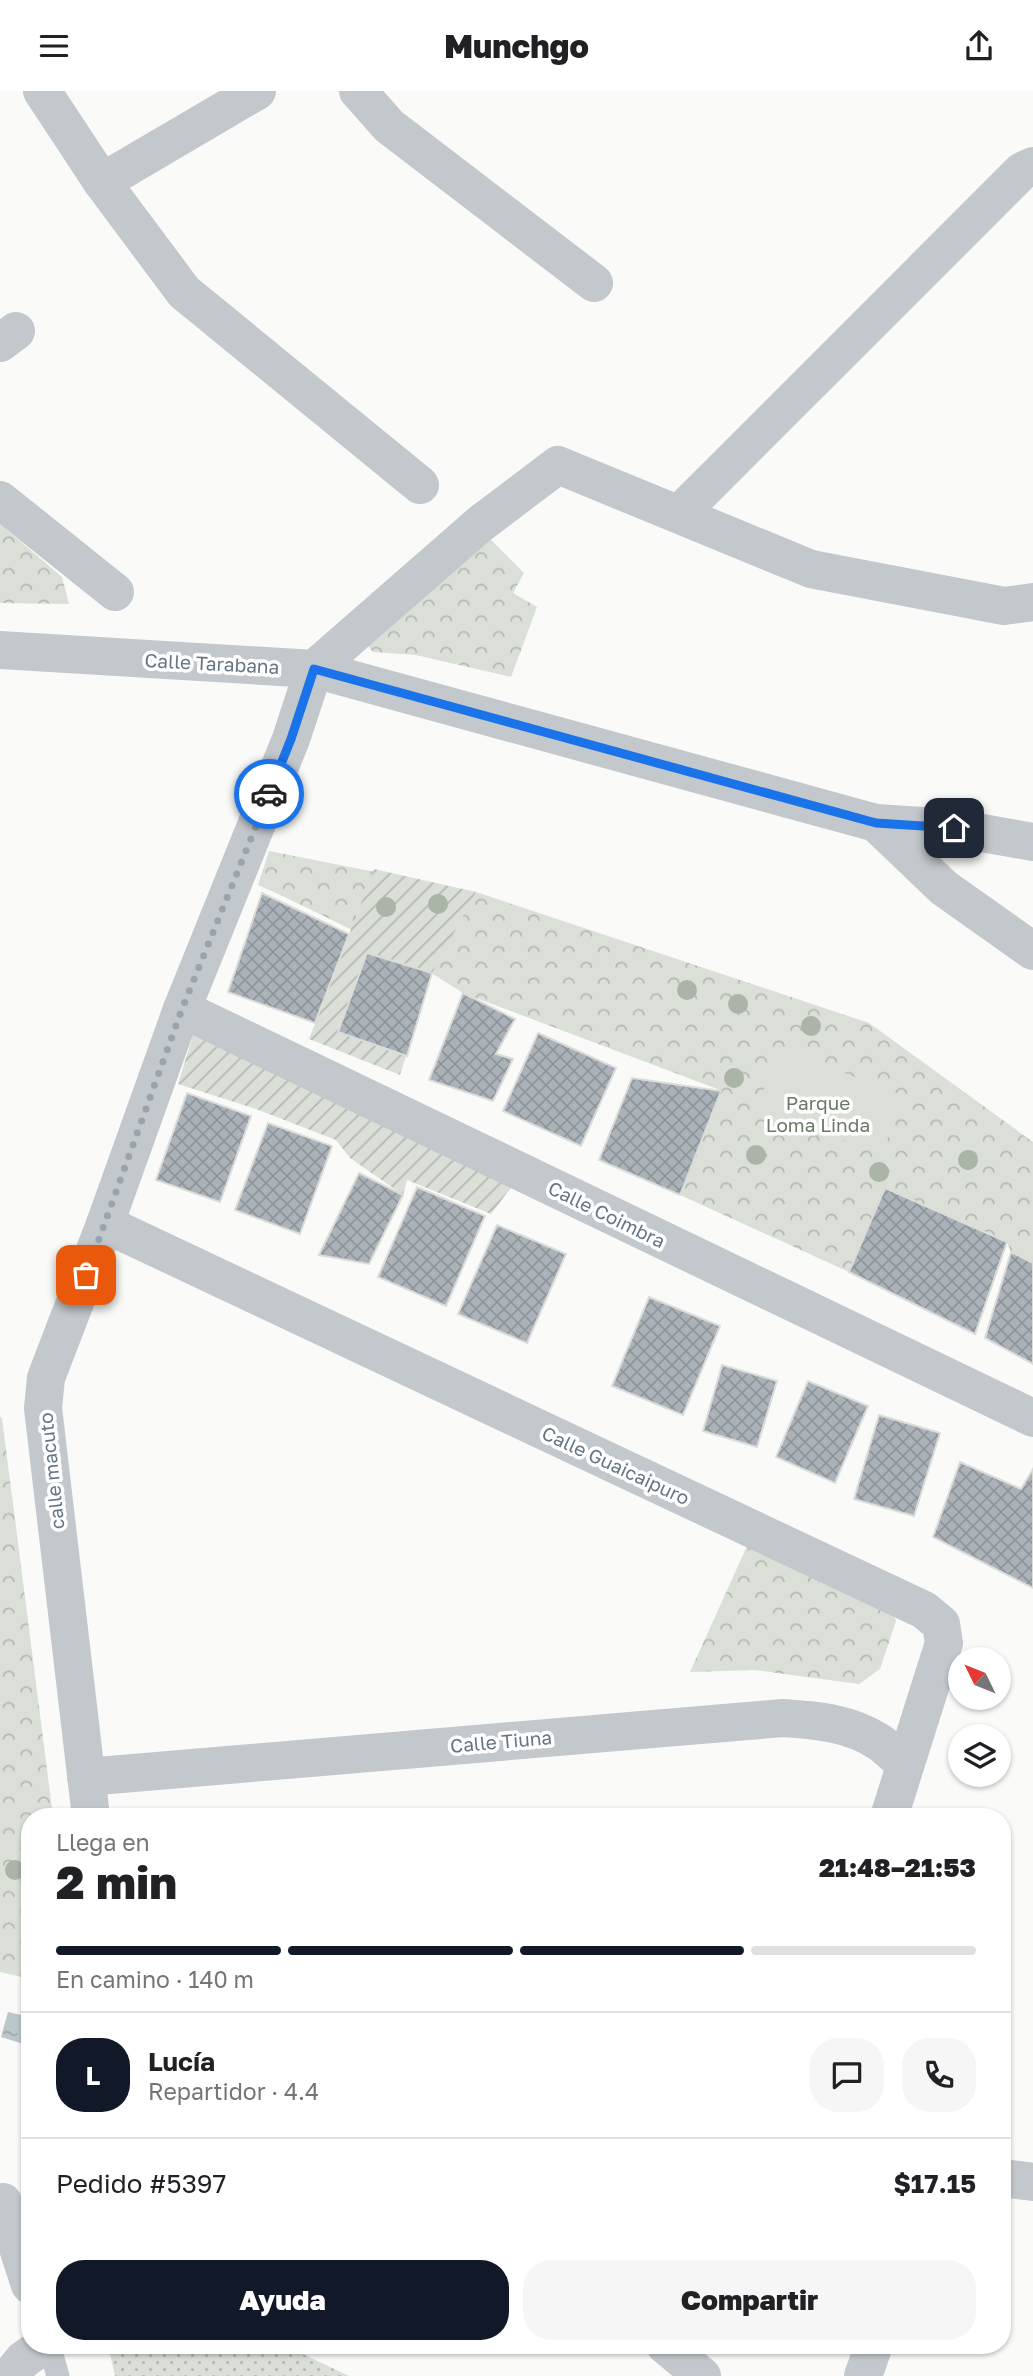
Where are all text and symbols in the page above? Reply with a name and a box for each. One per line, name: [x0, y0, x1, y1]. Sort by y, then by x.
icon: menu: [35, 27, 73, 65]
text: Munchgo: [444, 27, 589, 65]
icon: share: [960, 27, 998, 65]
street label: Calle Tarabana: [144, 648, 280, 678]
courier: [234, 759, 304, 829]
icon: car: [250, 775, 288, 813]
pin: [924, 798, 984, 858]
icon: home: [935, 809, 973, 847]
park label: Parque Loma Linda: [766, 1091, 870, 1136]
street label: Calle Coimbra: [545, 1176, 669, 1252]
pin: [56, 1245, 116, 1305]
icon: bag: [67, 1256, 105, 1294]
street label: calle macuto: [33, 1412, 69, 1530]
street label: Calle Guaicaipuro: [539, 1421, 693, 1509]
north arrow: [948, 1647, 1012, 1710]
map controls: [948, 1647, 1011, 1787]
button: layers: [948, 1724, 1011, 1787]
street label: Calle Tiuna: [449, 1725, 553, 1757]
text: Llega en: [56, 1828, 150, 1856]
text: 21:48–21:53: [819, 1852, 976, 1883]
text: 2 min: [56, 1854, 177, 1909]
text: En camino · 140 m: [56, 1965, 254, 1993]
button: chat: [810, 2038, 884, 2112]
button: phone: [902, 2038, 976, 2112]
text: Lucía: [148, 2046, 215, 2077]
text: L: [86, 2060, 100, 2091]
text: Repartidor · 4.4: [148, 2077, 319, 2105]
text: Pedido #5397: [56, 2168, 226, 2199]
text: $17.15: [893, 2168, 976, 2199]
button: Ayuda: [56, 2260, 509, 2340]
button: Compartir: [523, 2260, 976, 2340]

